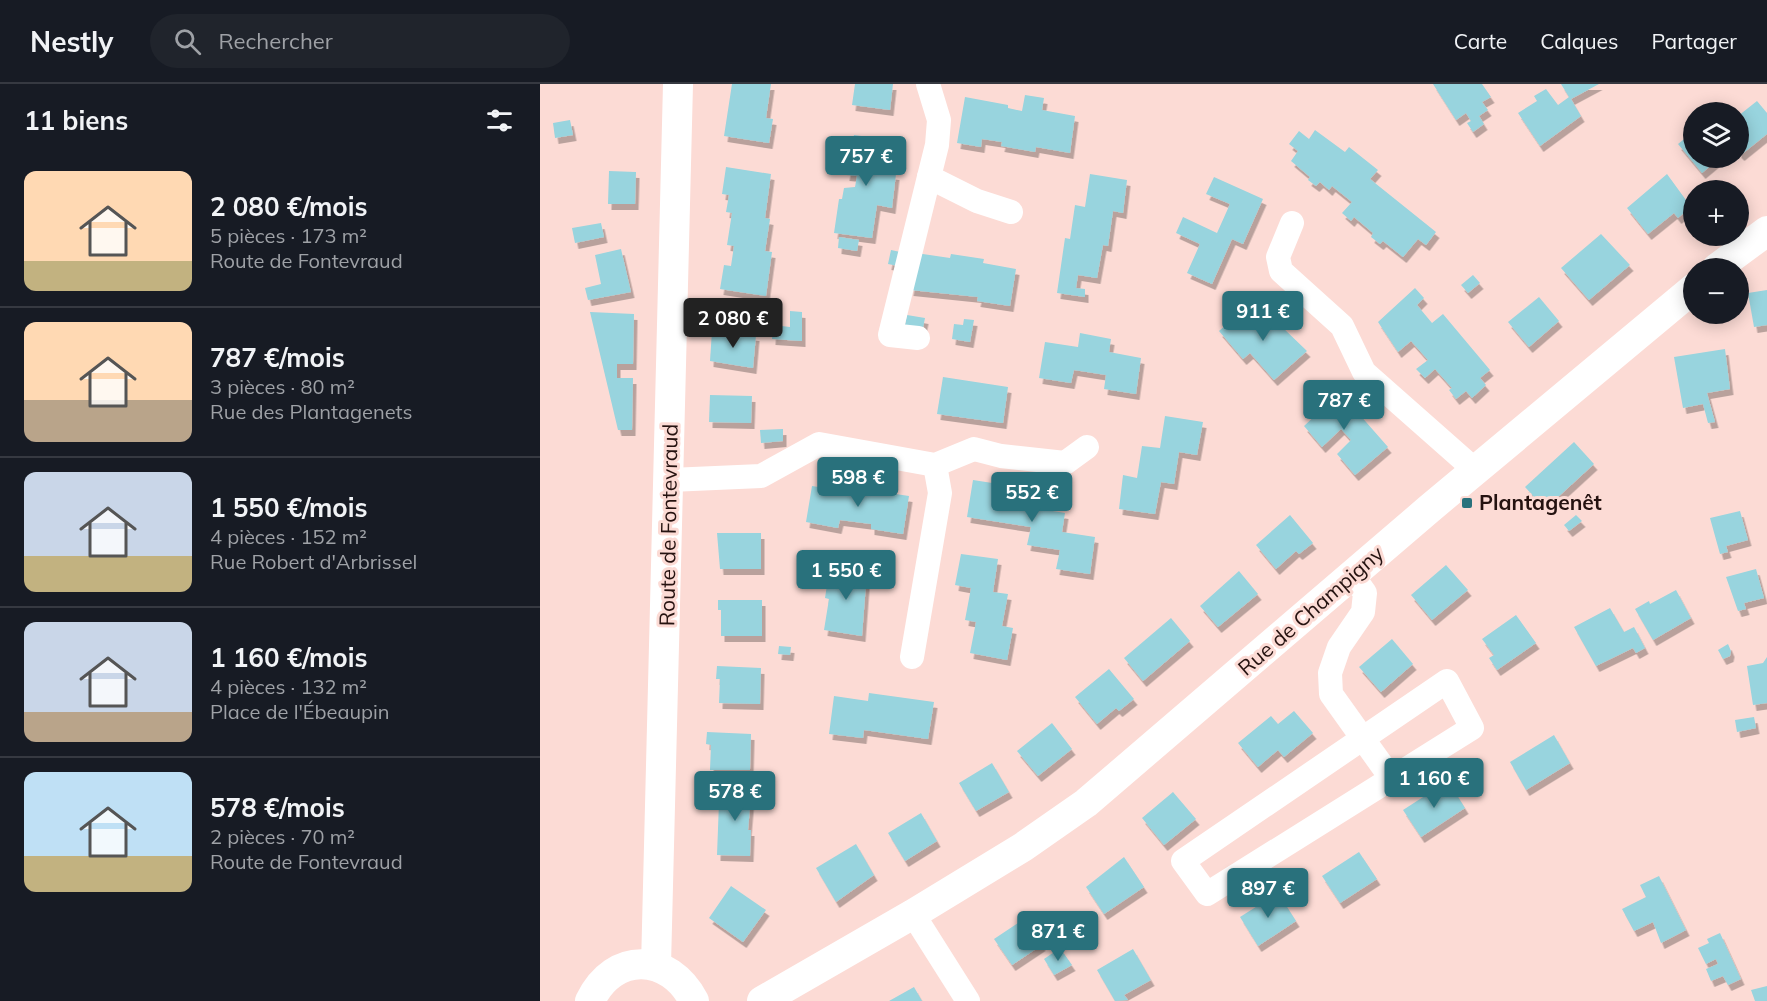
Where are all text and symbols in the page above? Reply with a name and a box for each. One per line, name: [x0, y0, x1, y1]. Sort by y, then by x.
search box: [150, 14, 570, 68]
text: Nestly: [30, 24, 114, 59]
icon: search: [171, 25, 204, 58]
text: Rechercher: [219, 27, 333, 55]
text: Carte: [1454, 28, 1507, 54]
text: Calques: [1540, 28, 1618, 54]
text: Partager: [1651, 28, 1737, 54]
map controls: [1683, 102, 1749, 324]
button: layers: [1683, 102, 1749, 168]
text: 11 biens: [24, 104, 128, 137]
icon: filters: [483, 104, 516, 137]
pin: 757 €: [824, 136, 908, 187]
text: 757 €: [839, 143, 893, 168]
button: +: [1683, 180, 1749, 246]
text: 2 080 €/mois: [210, 190, 367, 223]
icon: home: [72, 195, 144, 267]
text: 5 pièces · 173 m²: [210, 223, 367, 248]
text: Route de Fontevraud: [210, 248, 403, 273]
button: −: [1683, 258, 1749, 324]
pin: 911 €: [1221, 291, 1305, 342]
pin: 2 080 €: [678, 298, 788, 349]
text: 911 €: [1236, 298, 1290, 323]
text: 2 080 €: [698, 305, 768, 330]
text: 787 €/mois: [210, 341, 345, 374]
icon: home: [72, 346, 144, 418]
text: 3 pièces · 80 m²: [210, 374, 355, 399]
pin: 787 €: [1302, 380, 1386, 431]
text: 787 €: [1317, 387, 1371, 412]
text: Rue des Plantagenets: [210, 399, 412, 424]
street label: Route de Fontevraud: [653, 424, 683, 626]
pin: 598 €: [816, 457, 900, 508]
text: 598 €: [831, 464, 885, 489]
pin: 552 €: [990, 472, 1074, 523]
text: 552 €: [1005, 479, 1059, 504]
place label: Plantagenêt: [1479, 489, 1602, 515]
text: 1 550 €/mois: [210, 491, 367, 524]
icon: home: [72, 496, 144, 568]
marker: Plantagenêt: [1460, 496, 1474, 510]
text: 4 pièces · 152 m²: [210, 524, 367, 549]
street label: Rue de Champigny: [1232, 540, 1388, 681]
text: Rue Robert d'Arbrissel: [210, 549, 417, 574]
pin: 1 550 €: [791, 550, 901, 601]
text: 1 550 €: [811, 557, 881, 582]
text: 1 160 €/mois: [210, 641, 367, 674]
icon: home: [72, 646, 144, 718]
text: 4 pièces · 132 m²: [210, 674, 367, 699]
text: Place de l'Ébeaupin: [210, 699, 390, 724]
pin: 1 160 €: [1379, 758, 1489, 809]
text: 1 160 €: [1399, 765, 1469, 790]
pin: 578 €: [693, 771, 777, 822]
text: 578 €: [708, 778, 762, 803]
text: 578 €/mois: [210, 791, 345, 824]
icon: home: [72, 796, 144, 868]
text: 2 pièces · 70 m²: [210, 824, 355, 849]
text: Route de Fontevraud: [210, 849, 403, 874]
pin: 897 €: [1226, 868, 1310, 919]
text: 897 €: [1241, 875, 1295, 900]
pin: 871 €: [1016, 911, 1100, 962]
text: 871 €: [1031, 918, 1085, 943]

